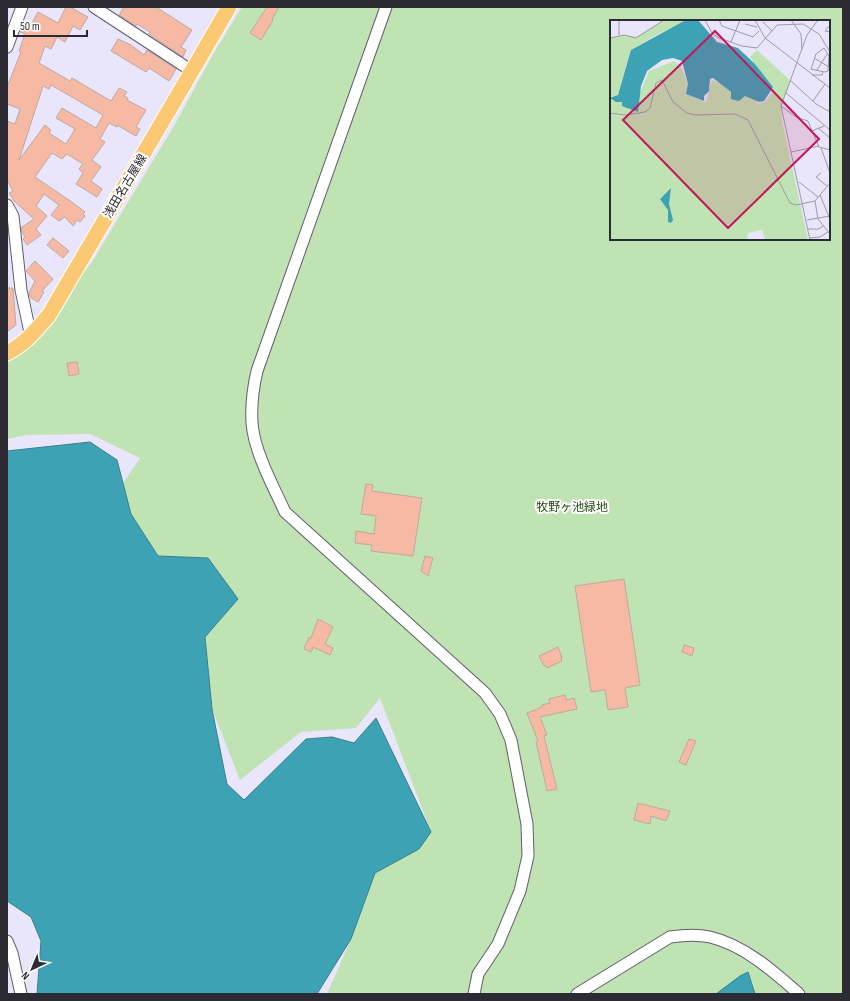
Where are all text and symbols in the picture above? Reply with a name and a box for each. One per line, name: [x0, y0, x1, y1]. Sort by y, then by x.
scale bar: [14, 12, 87, 38]
text: 50 m: [20, 19, 40, 34]
inset map: [610, 20, 830, 240]
street label: 浅田名古屋線: [100, 152, 150, 221]
park label: 牧野ヶ池緑地: [536, 500, 608, 515]
north arrow: [12, 949, 52, 989]
text: N: [19, 969, 32, 983]

